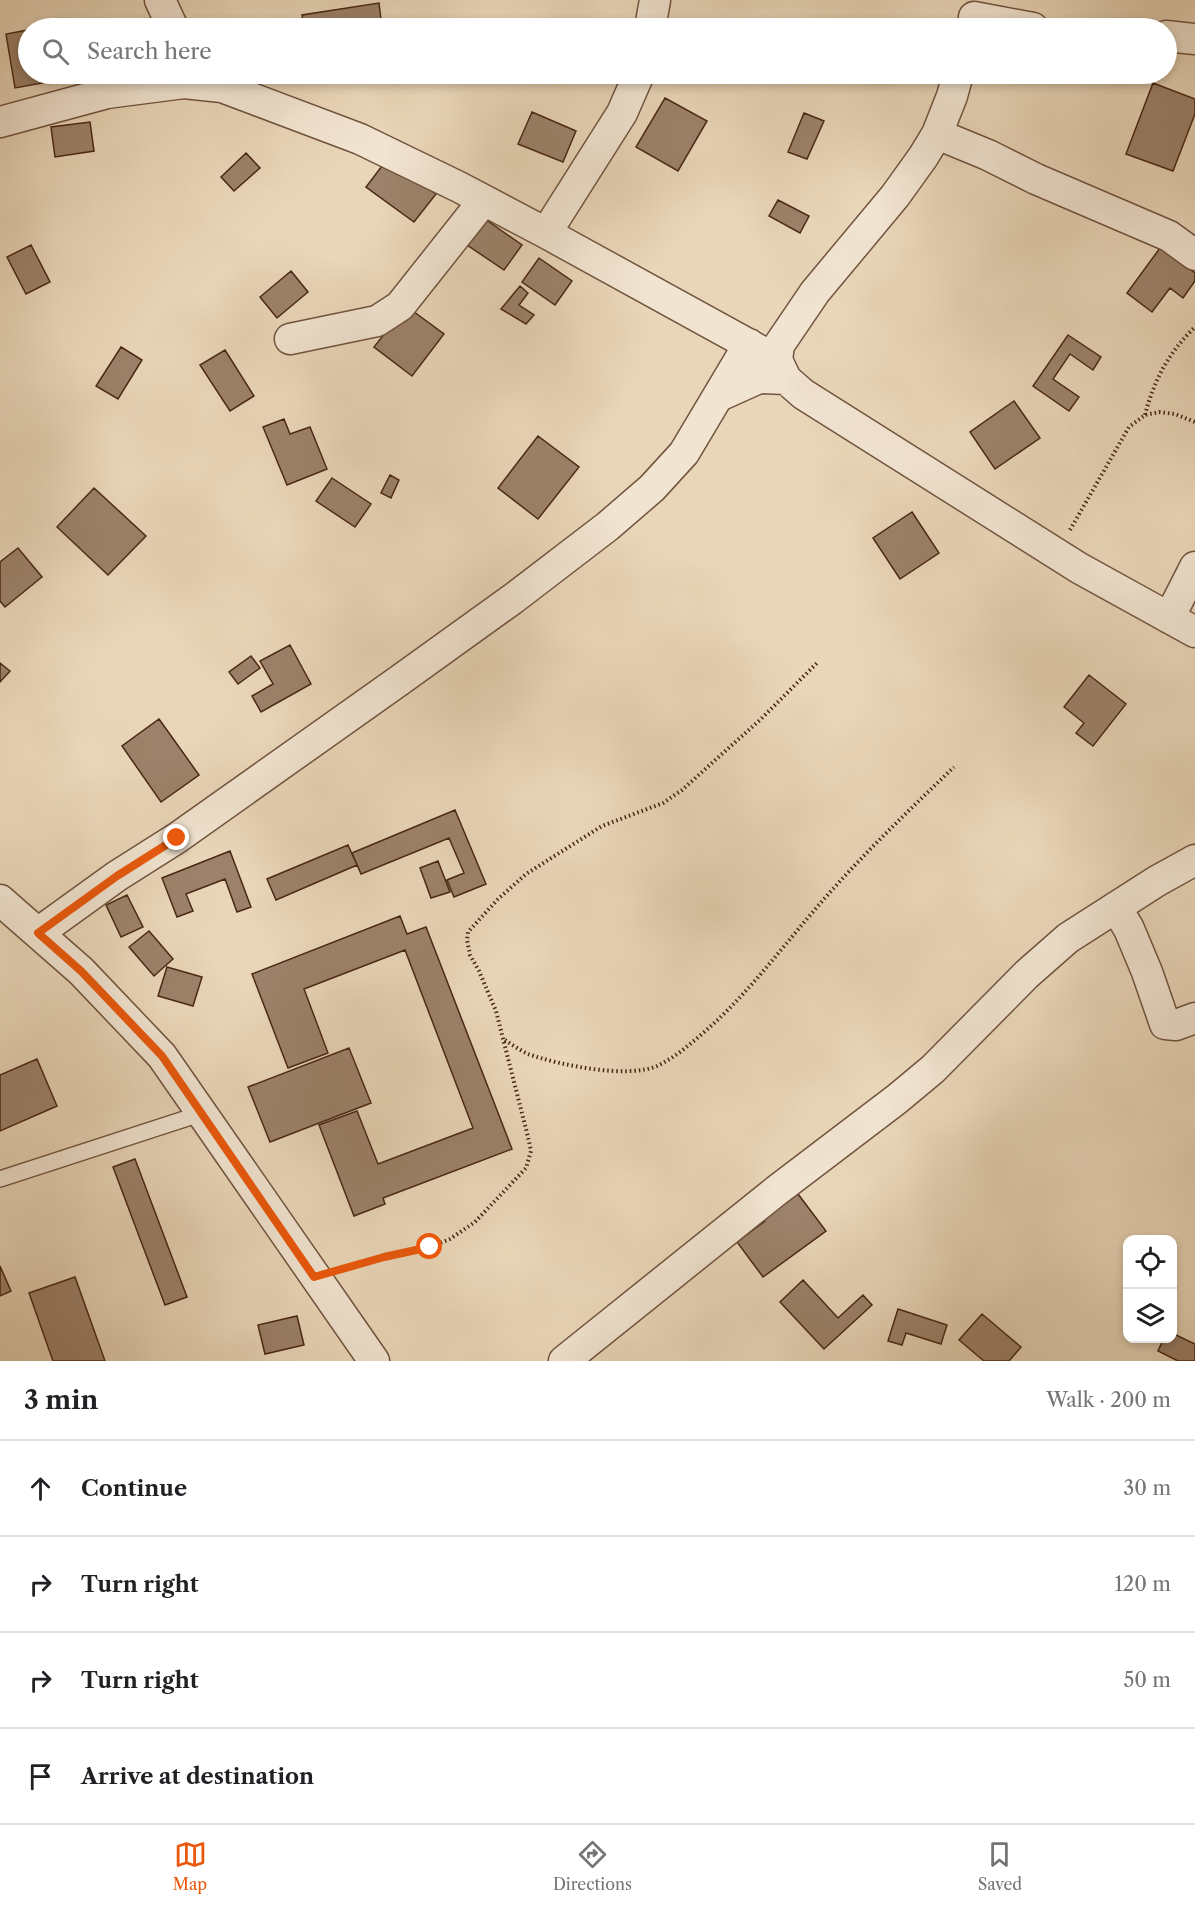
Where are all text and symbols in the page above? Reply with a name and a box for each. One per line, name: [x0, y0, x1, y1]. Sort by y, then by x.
search box: [18, 18, 1177, 84]
icon: search: [39, 35, 72, 68]
text: Search here: [87, 38, 212, 65]
route end: [163, 824, 189, 850]
route start: [416, 1233, 442, 1259]
map controls: [1123, 1235, 1177, 1343]
button: locate: [1123, 1235, 1177, 1289]
button: layers: [1123, 1289, 1177, 1343]
text: 3 min: [24, 1384, 98, 1416]
text: Walk · 200 m: [1046, 1388, 1171, 1412]
icon: ahead: [24, 1472, 57, 1505]
text: Continue: [81, 1475, 187, 1502]
text: 30 m: [1123, 1476, 1171, 1500]
icon: right: [24, 1568, 57, 1601]
text: Turn right: [81, 1571, 199, 1598]
text: 120 m: [1114, 1572, 1171, 1596]
icon: right: [24, 1664, 57, 1697]
text: Turn right: [81, 1667, 199, 1694]
text: 50 m: [1124, 1668, 1171, 1692]
icon: arrive: [24, 1760, 57, 1793]
text: Arrive at destination: [81, 1763, 314, 1790]
tab: Map: [173, 1838, 207, 1894]
tab: Directions: [553, 1838, 632, 1894]
tab: Saved: [978, 1838, 1022, 1894]

